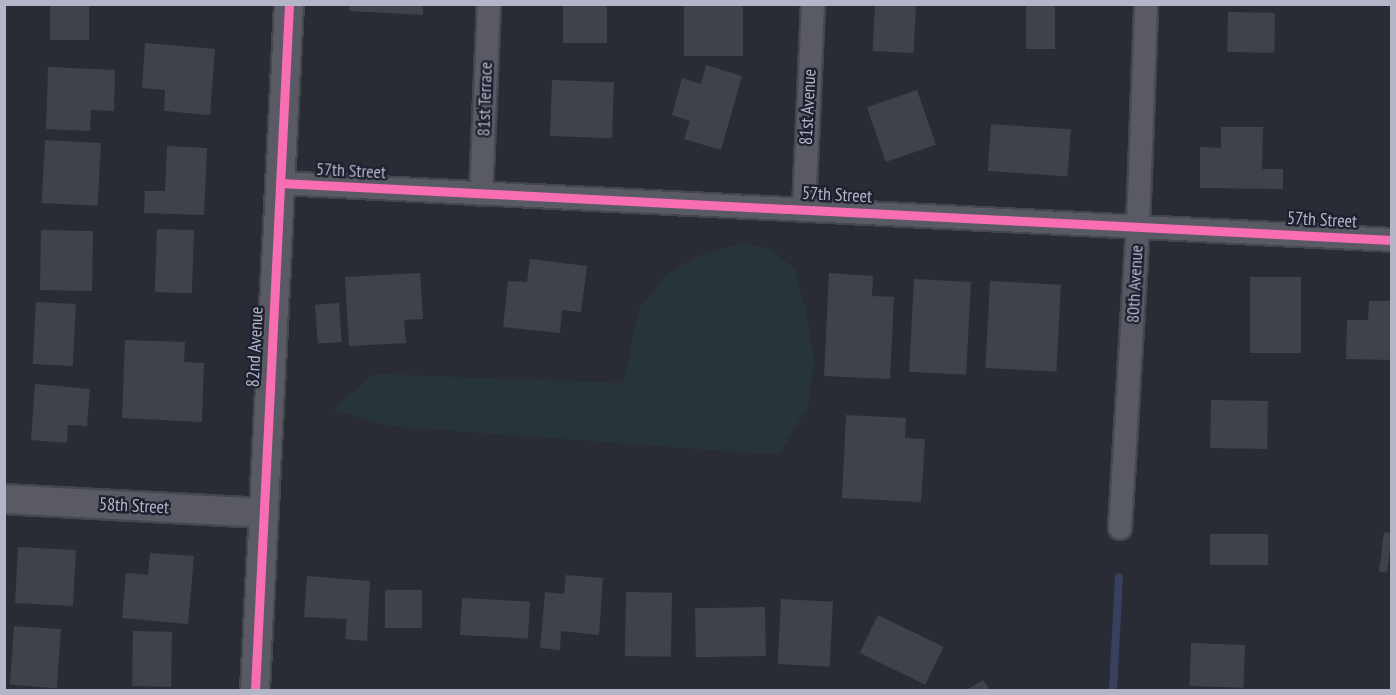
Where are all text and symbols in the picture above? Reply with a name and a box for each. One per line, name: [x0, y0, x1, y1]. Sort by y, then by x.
street label: 81st Terrace: [473, 61, 497, 137]
street label: 81st Avenue: [795, 68, 821, 146]
street label: 57th Street: [315, 158, 387, 184]
street label: 57th Street: [801, 182, 873, 208]
street label: 57th Street: [1286, 207, 1358, 233]
street label: 80th Avenue: [1122, 244, 1148, 324]
street label: 82nd Avenue: [242, 306, 268, 388]
street label: 58th Street: [98, 493, 170, 519]

